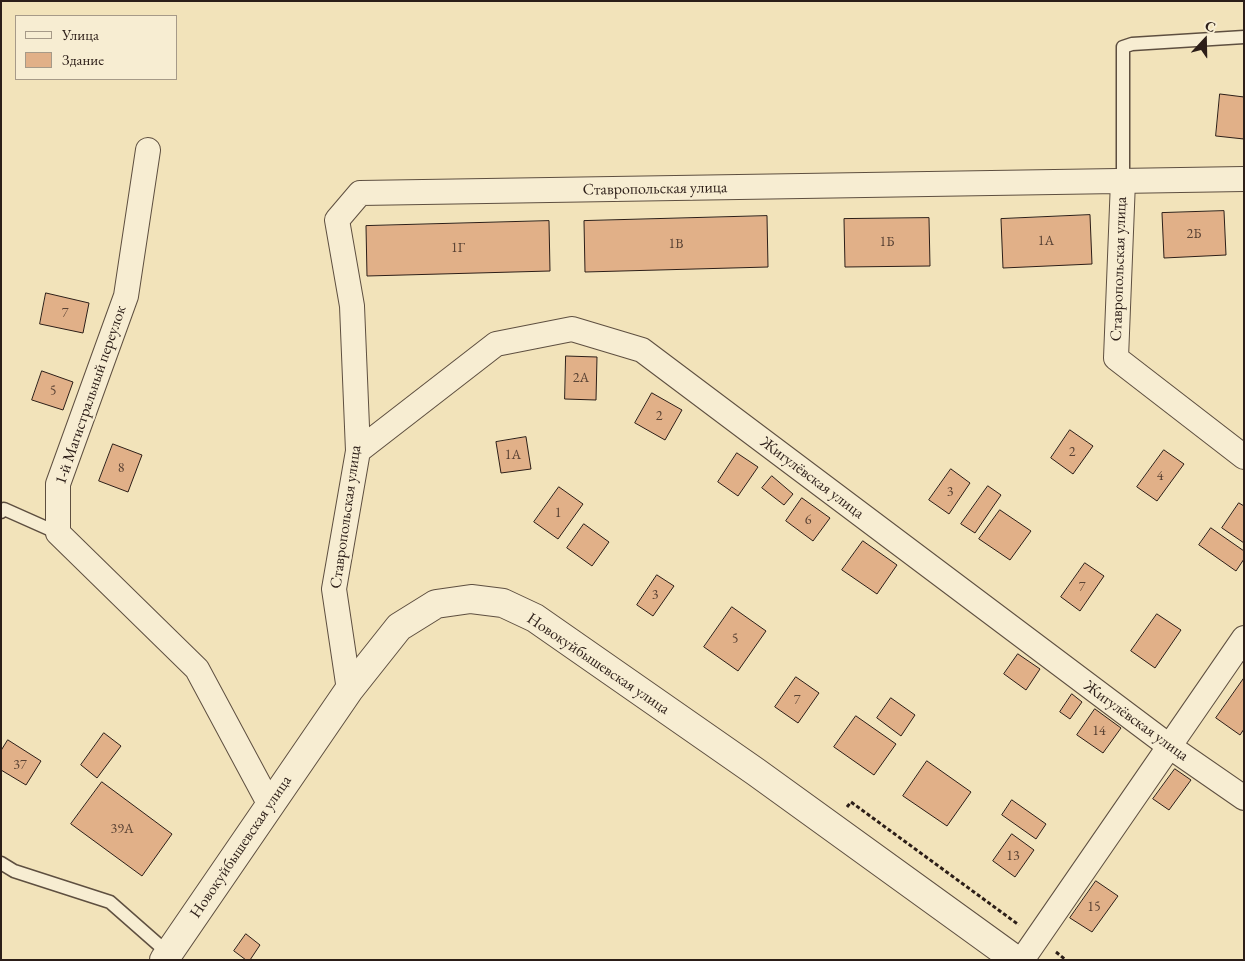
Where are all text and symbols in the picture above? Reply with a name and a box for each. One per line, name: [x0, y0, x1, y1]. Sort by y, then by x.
legend: [15, 15, 178, 80]
north arrow: [1180, 15, 1230, 65]
text: С: [1203, 16, 1218, 36]
text: Улица: [62, 25, 99, 44]
text: Здание: [62, 50, 104, 69]
street label: Ставропольская улица: [582, 178, 728, 200]
street label: Ставропольская улица: [1107, 196, 1131, 342]
house number: 2Б: [1187, 226, 1201, 242]
house number: 1А: [1038, 233, 1054, 249]
house number: 1Б: [880, 234, 894, 250]
house number: 1В: [669, 236, 683, 252]
house number: 1Г: [451, 240, 465, 256]
street label: 1-й Магистральный переулок: [51, 303, 131, 487]
house number: 7: [62, 305, 68, 321]
house number: 2А: [573, 370, 589, 386]
house number: 5: [50, 383, 56, 399]
house number: 2: [656, 408, 662, 424]
street label: Жигулёвская улица: [756, 433, 868, 523]
street label: Ставропольская улица: [326, 444, 366, 590]
house number: 2: [1069, 444, 1075, 460]
house number: 1А: [505, 447, 521, 463]
house number: 8: [118, 460, 124, 476]
house number: 4: [1157, 468, 1163, 484]
house number: 3: [947, 484, 953, 500]
house number: 1: [555, 505, 561, 521]
house number: 6: [805, 512, 811, 528]
house number: 7: [1079, 579, 1085, 595]
house number: 3: [652, 587, 658, 603]
street label: Новокуйбышевская улица: [523, 609, 673, 719]
house number: 5: [732, 631, 738, 647]
street label: Жигулёвская улица: [1080, 677, 1192, 765]
house number: 7: [794, 692, 800, 708]
house number: 14: [1092, 723, 1106, 739]
house number: 37: [13, 757, 27, 773]
street label: Новокуйбышевская улица: [186, 772, 296, 922]
house number: 39А: [110, 821, 134, 837]
house number: 13: [1006, 848, 1020, 864]
house number: 15: [1087, 899, 1101, 915]

